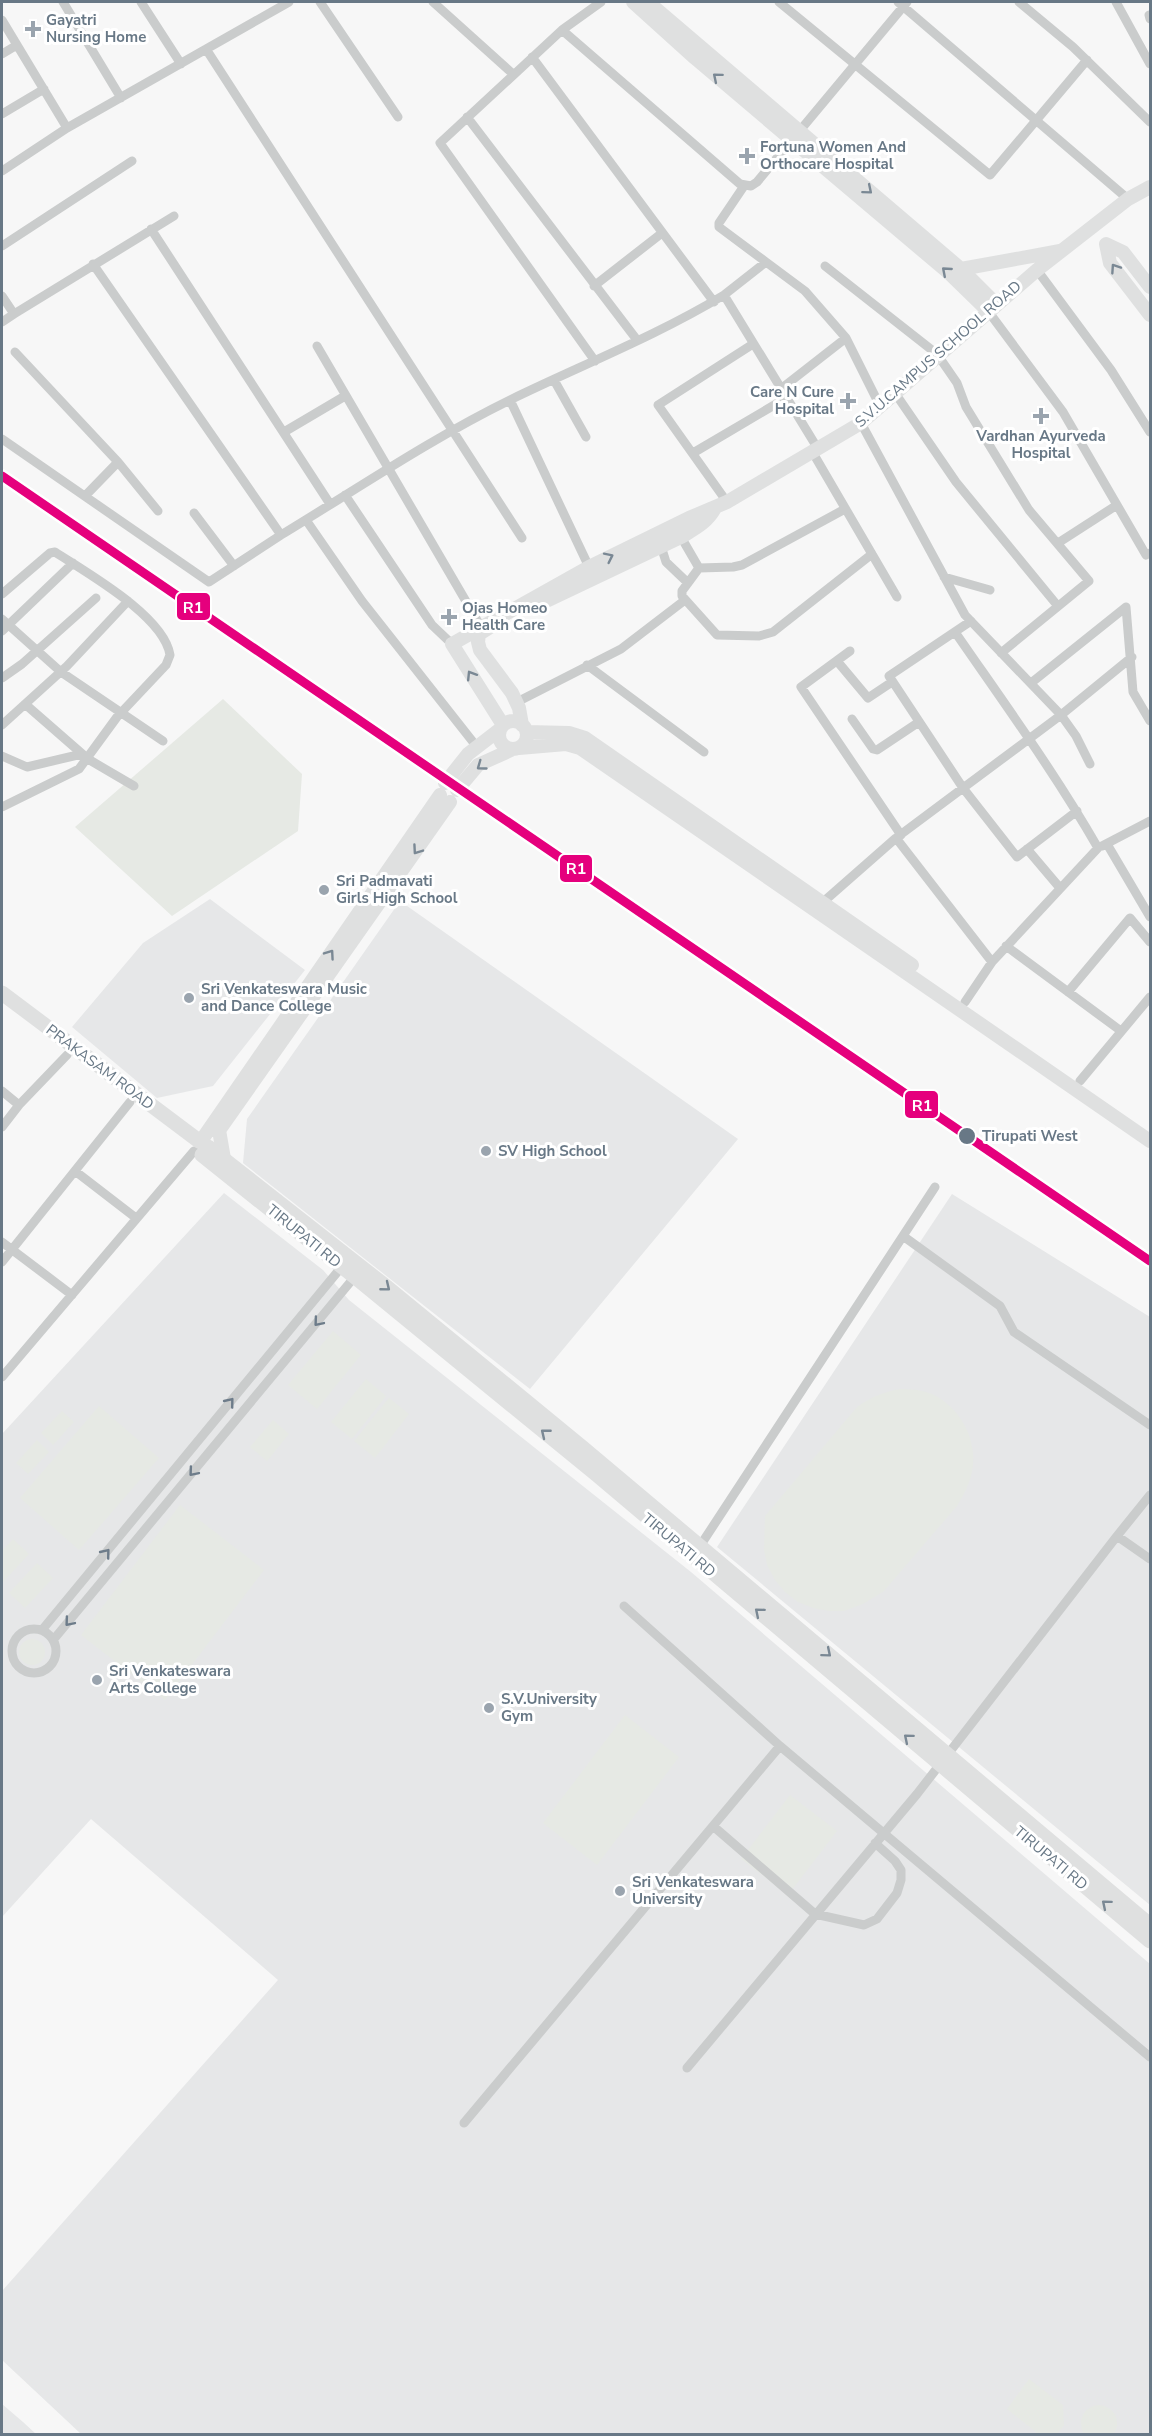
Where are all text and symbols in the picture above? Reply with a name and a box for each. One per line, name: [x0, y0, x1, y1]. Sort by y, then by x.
place label: Gayatri Nursing Home: [46, 10, 146, 47]
marker: Gayatri Nursing Home: [24, 20, 42, 38]
one-way arrow: [713, 73, 724, 84]
place label: Fortuna Women And Orthocare Hospital: [760, 137, 906, 174]
marker: Fortuna Women And Orthocare Hospital: [738, 147, 756, 165]
one-way arrow: [861, 183, 872, 194]
one-way arrow: [1111, 264, 1122, 275]
one-way arrow: [942, 267, 953, 278]
street label: S.V.U.CAMPUS SCHOOL ROAD: [851, 276, 1025, 432]
place label: Care N Cure Hospital: [750, 382, 834, 419]
marker: Care N Cure Hospital: [839, 392, 857, 410]
marker: Vardhan Ayurveda Hospital: [1032, 407, 1050, 425]
place label: Vardhan Ayurveda Hospital: [975, 426, 1106, 463]
one-way arrow: [602, 553, 613, 565]
line badge: R1: [176, 592, 211, 621]
text: R1: [183, 597, 203, 619]
place label: Ojas Homeo Health Care: [462, 598, 548, 635]
marker: Ojas Homeo Health Care: [440, 608, 458, 626]
one-way arrow: [467, 671, 479, 681]
one-way arrow: [477, 759, 488, 770]
one-way arrow: [413, 844, 424, 855]
line badge: R1: [559, 854, 593, 883]
text: R1: [566, 858, 586, 880]
place label: Sri Padmavati Girls High School: [336, 871, 458, 908]
marker: Sri Padmavati Girls High School: [317, 883, 331, 897]
one-way arrow: [323, 950, 334, 961]
place label: Sri Venkateswara Music and Dance College: [201, 979, 367, 1016]
marker: Sri Venkateswara Music and Dance College: [182, 991, 196, 1005]
street label: PRAKASAM ROAD: [42, 1020, 158, 1114]
line badge: R1: [904, 1090, 939, 1119]
text: R1: [912, 1095, 932, 1117]
marker: Tirupati West: [957, 1126, 977, 1146]
place label: Tirupati West: [982, 1126, 1078, 1146]
place label: SV High School: [498, 1141, 607, 1161]
marker: SV High School: [479, 1144, 493, 1158]
street label: TIRUPATI RD: [263, 1200, 345, 1272]
one-way arrow: [379, 1279, 390, 1290]
one-way arrow: [314, 1315, 325, 1326]
one-way arrow: [223, 1398, 234, 1409]
one-way arrow: [541, 1429, 552, 1440]
one-way arrow: [189, 1465, 200, 1476]
street label: TIRUPATI RD: [638, 1508, 720, 1582]
one-way arrow: [99, 1548, 110, 1559]
one-way arrow: [755, 1609, 766, 1620]
one-way arrow: [65, 1615, 76, 1626]
one-way arrow: [820, 1646, 831, 1657]
place label: Sri Venkateswara Arts College: [109, 1661, 231, 1698]
marker: Sri Venkateswara Arts College: [90, 1673, 104, 1687]
place label: S.V.University Gym: [501, 1689, 597, 1726]
marker: S.V.University Gym: [482, 1701, 496, 1715]
one-way arrow: [904, 1734, 915, 1745]
street label: TIRUPATI RD: [1010, 1821, 1092, 1895]
place label: Sri Venkateswara University: [632, 1872, 754, 1909]
marker: Sri Venkateswara University: [613, 1884, 627, 1898]
one-way arrow: [1102, 1900, 1113, 1911]

